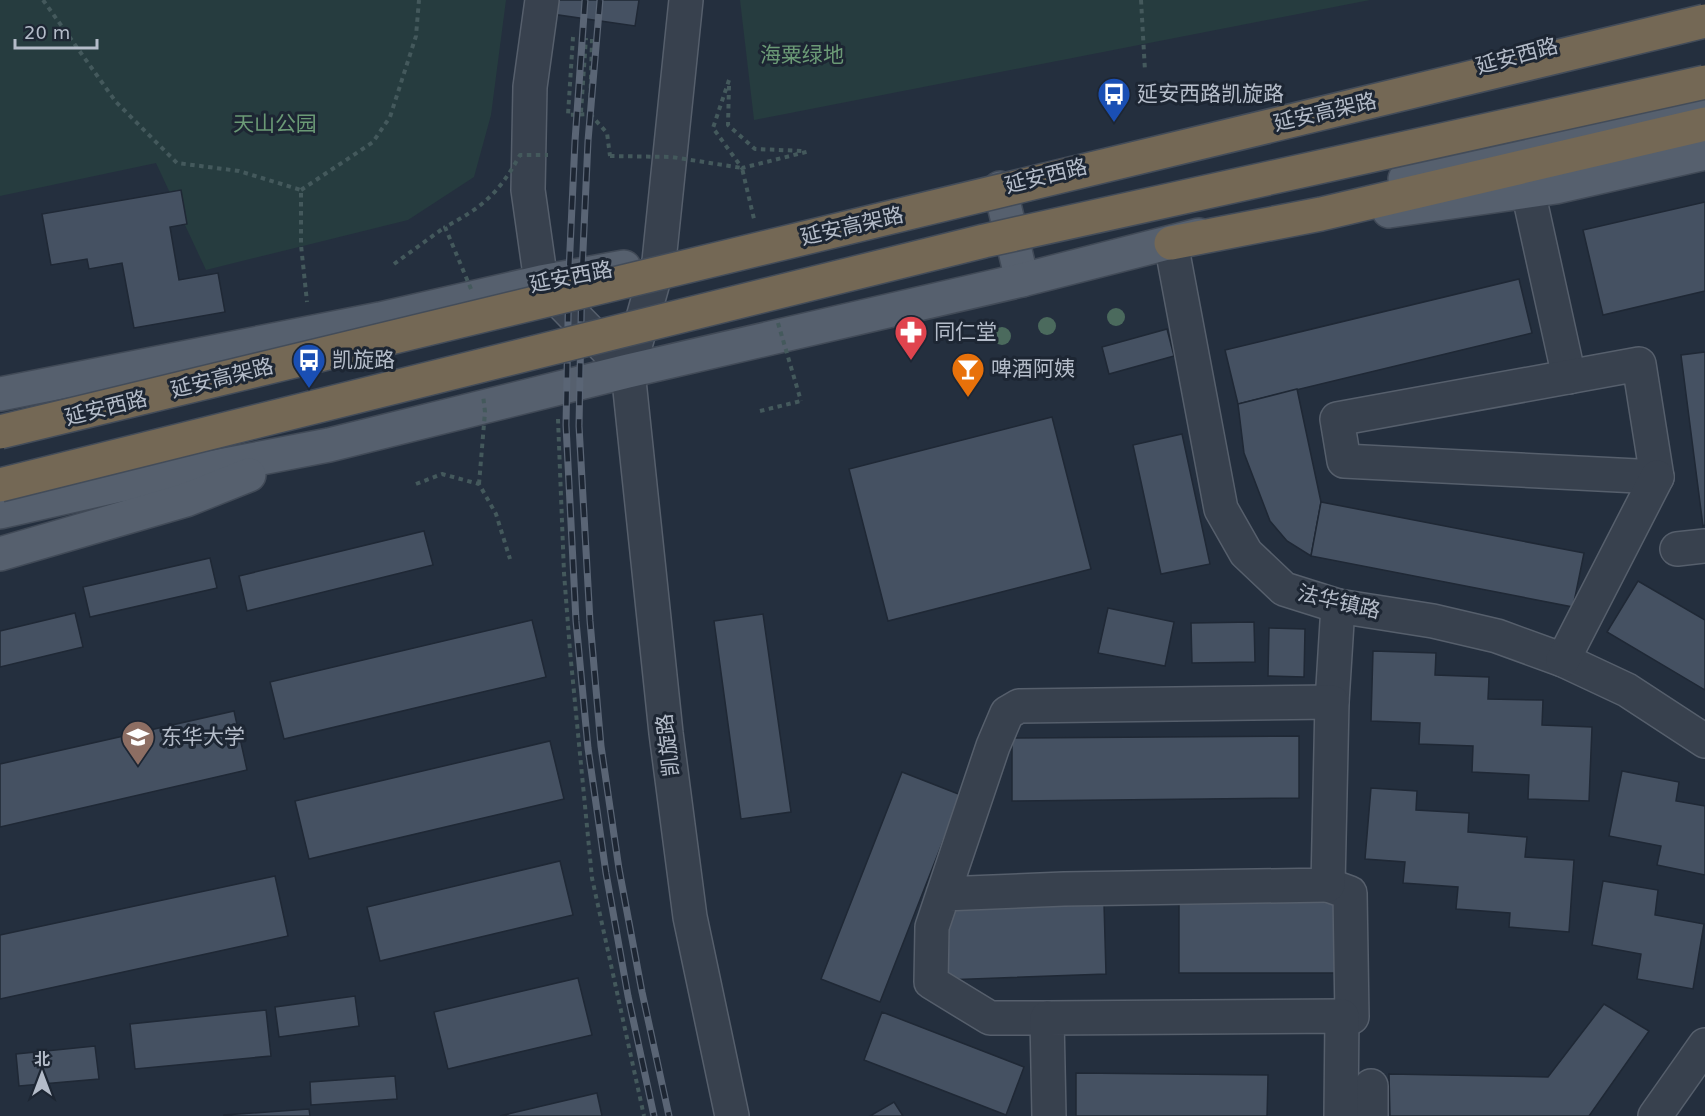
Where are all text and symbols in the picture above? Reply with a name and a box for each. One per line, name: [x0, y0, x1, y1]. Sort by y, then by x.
scale bar: [15, 12, 98, 50]
text: 20 m: [24, 22, 70, 43]
street label: 延安西路: [1473, 34, 1561, 78]
park label: 海粟绿地: [760, 43, 844, 67]
bus stop icon: 延安西路凯旋路: [1096, 76, 1132, 123]
place label: 延安西路凯旋路: [1137, 82, 1284, 106]
street label: 延安高架路: [1271, 88, 1379, 136]
park label: 天山公园: [233, 112, 317, 136]
street label: 延安西路: [1002, 154, 1090, 198]
street label: 延安高架路: [798, 202, 906, 250]
street label: 延安西路: [527, 257, 615, 297]
pharmacy icon: 同仁堂: [893, 314, 929, 361]
place label: 同仁堂: [934, 320, 997, 344]
bus stop icon: 凯旋路: [291, 342, 327, 389]
place label: 凯旋路: [332, 348, 395, 372]
bar icon: 啤酒阿姨: [950, 351, 986, 398]
street label: 延安高架路: [168, 354, 276, 402]
place label: 啤酒阿姨: [991, 357, 1075, 381]
street label: 延安西路: [62, 386, 150, 430]
street label: 法华镇路: [1295, 581, 1383, 623]
street label: 凯旋路: [652, 712, 684, 778]
school or university icon: 东华大学: [120, 719, 156, 766]
place label: 东华大学: [161, 725, 245, 749]
north arrow: [12, 1044, 72, 1104]
text: 北: [34, 1050, 50, 1069]

